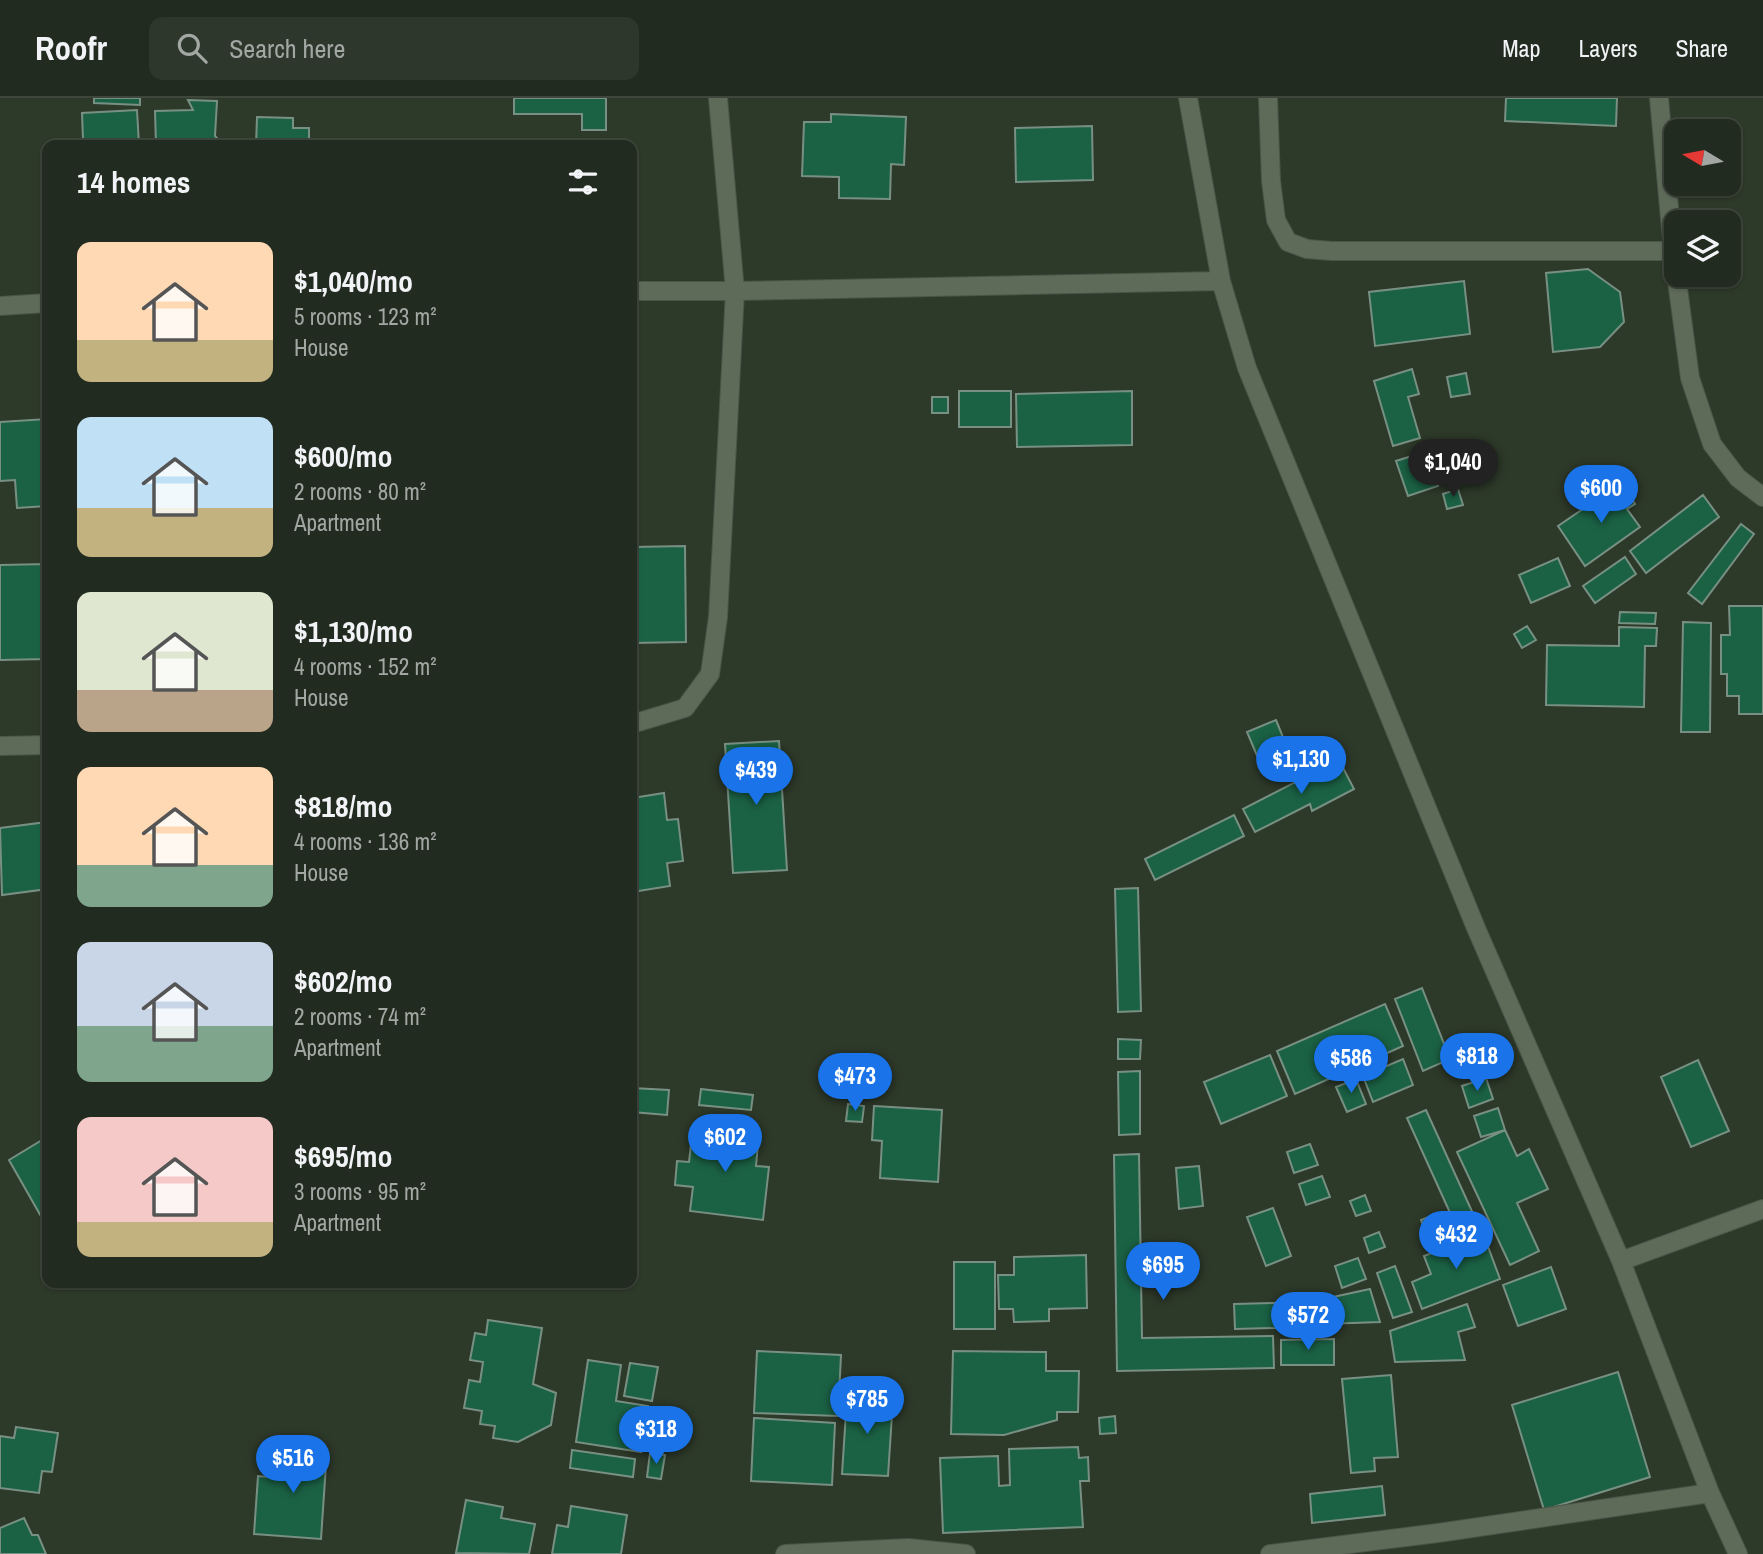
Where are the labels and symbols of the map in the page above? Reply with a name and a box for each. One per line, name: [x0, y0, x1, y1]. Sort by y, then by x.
north arrow: [1664, 119, 1741, 196]
pin: $1,040: [1396, 440, 1510, 499]
pin: $600: [1560, 466, 1642, 525]
pin: $1,130: [1244, 736, 1358, 796]
pin: $439: [715, 748, 797, 807]
pin: $818: [1436, 1034, 1518, 1093]
pin: $586: [1310, 1035, 1392, 1095]
pin: $473: [814, 1054, 896, 1113]
pin: $602: [684, 1114, 766, 1174]
pin: $432: [1415, 1212, 1497, 1271]
pin: $695: [1122, 1242, 1204, 1302]
pin: $572: [1267, 1292, 1349, 1352]
pin: $785: [826, 1376, 908, 1436]
pin: $318: [615, 1406, 697, 1466]
pin: $516: [252, 1436, 334, 1495]

